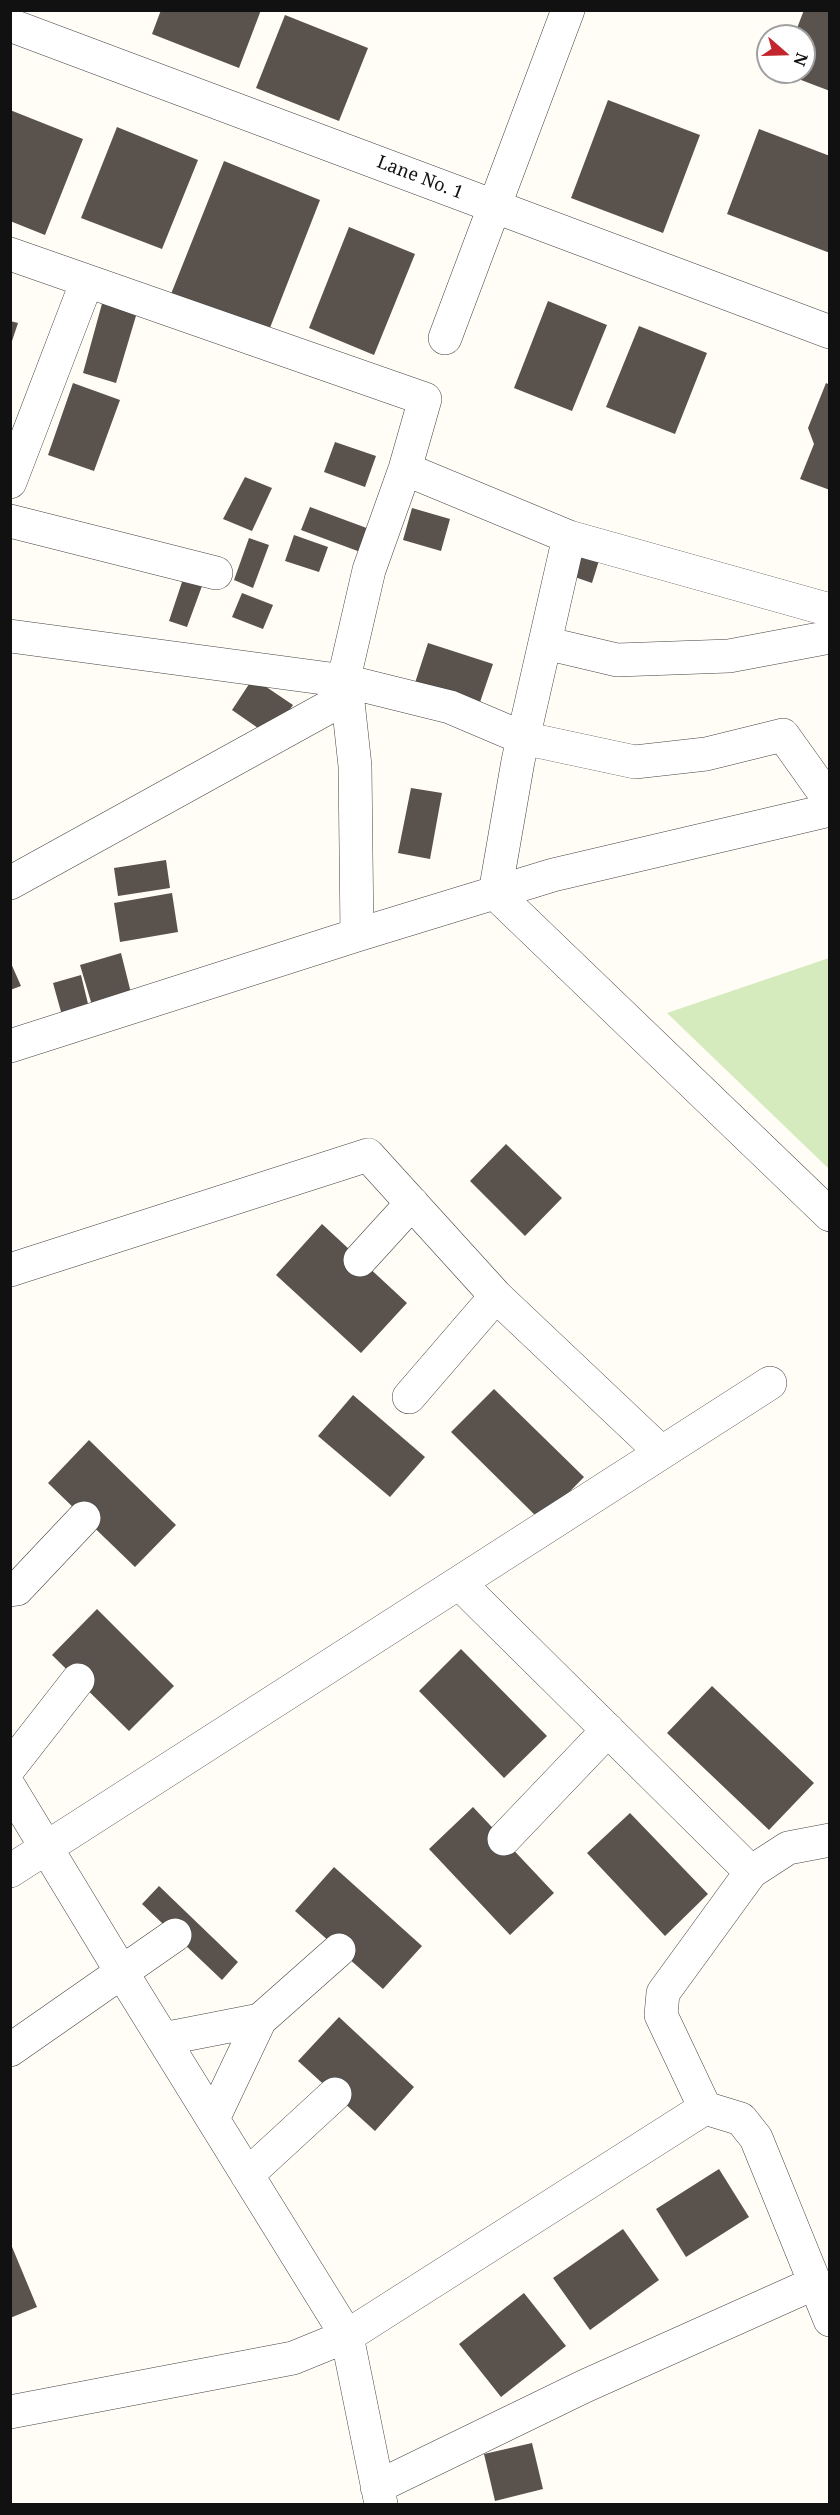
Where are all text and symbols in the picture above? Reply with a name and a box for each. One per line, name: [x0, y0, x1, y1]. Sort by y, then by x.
north arrow: [756, 24, 816, 84]
text: N: [789, 50, 814, 69]
street label: Lane No. 1: [374, 152, 466, 204]

